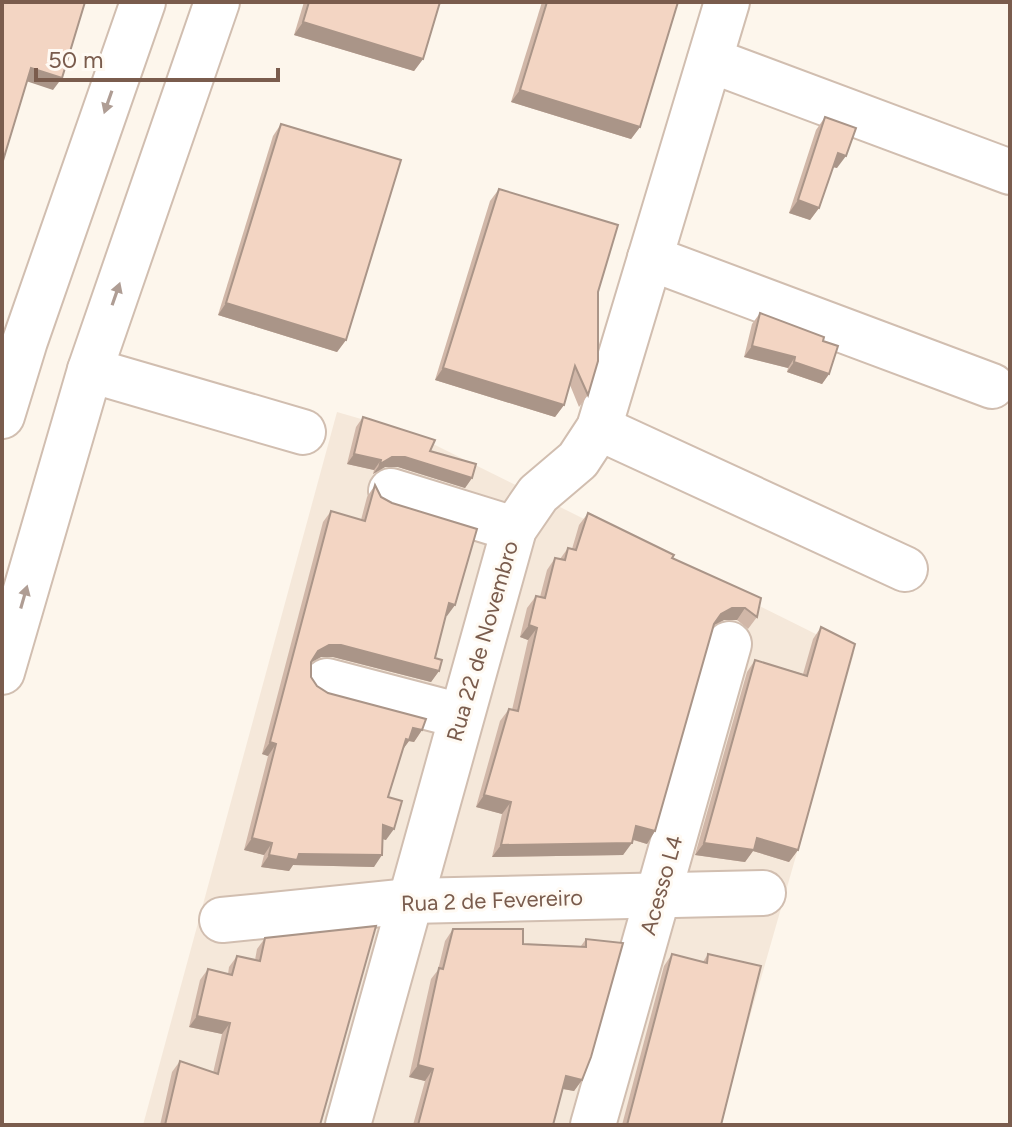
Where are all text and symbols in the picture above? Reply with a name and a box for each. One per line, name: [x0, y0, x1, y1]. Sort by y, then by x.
scale bar: [36, 32, 278, 82]
text: 50 m: [48, 45, 104, 74]
one-way arrow: [102, 90, 114, 114]
one-way arrow: [110, 282, 122, 306]
street label: Rua 22 de Novembro: [441, 538, 524, 745]
one-way arrow: [18, 584, 31, 608]
street label: Acesso L4: [634, 832, 689, 938]
street label: Rua 2 de Fevereiro: [400, 884, 584, 917]

